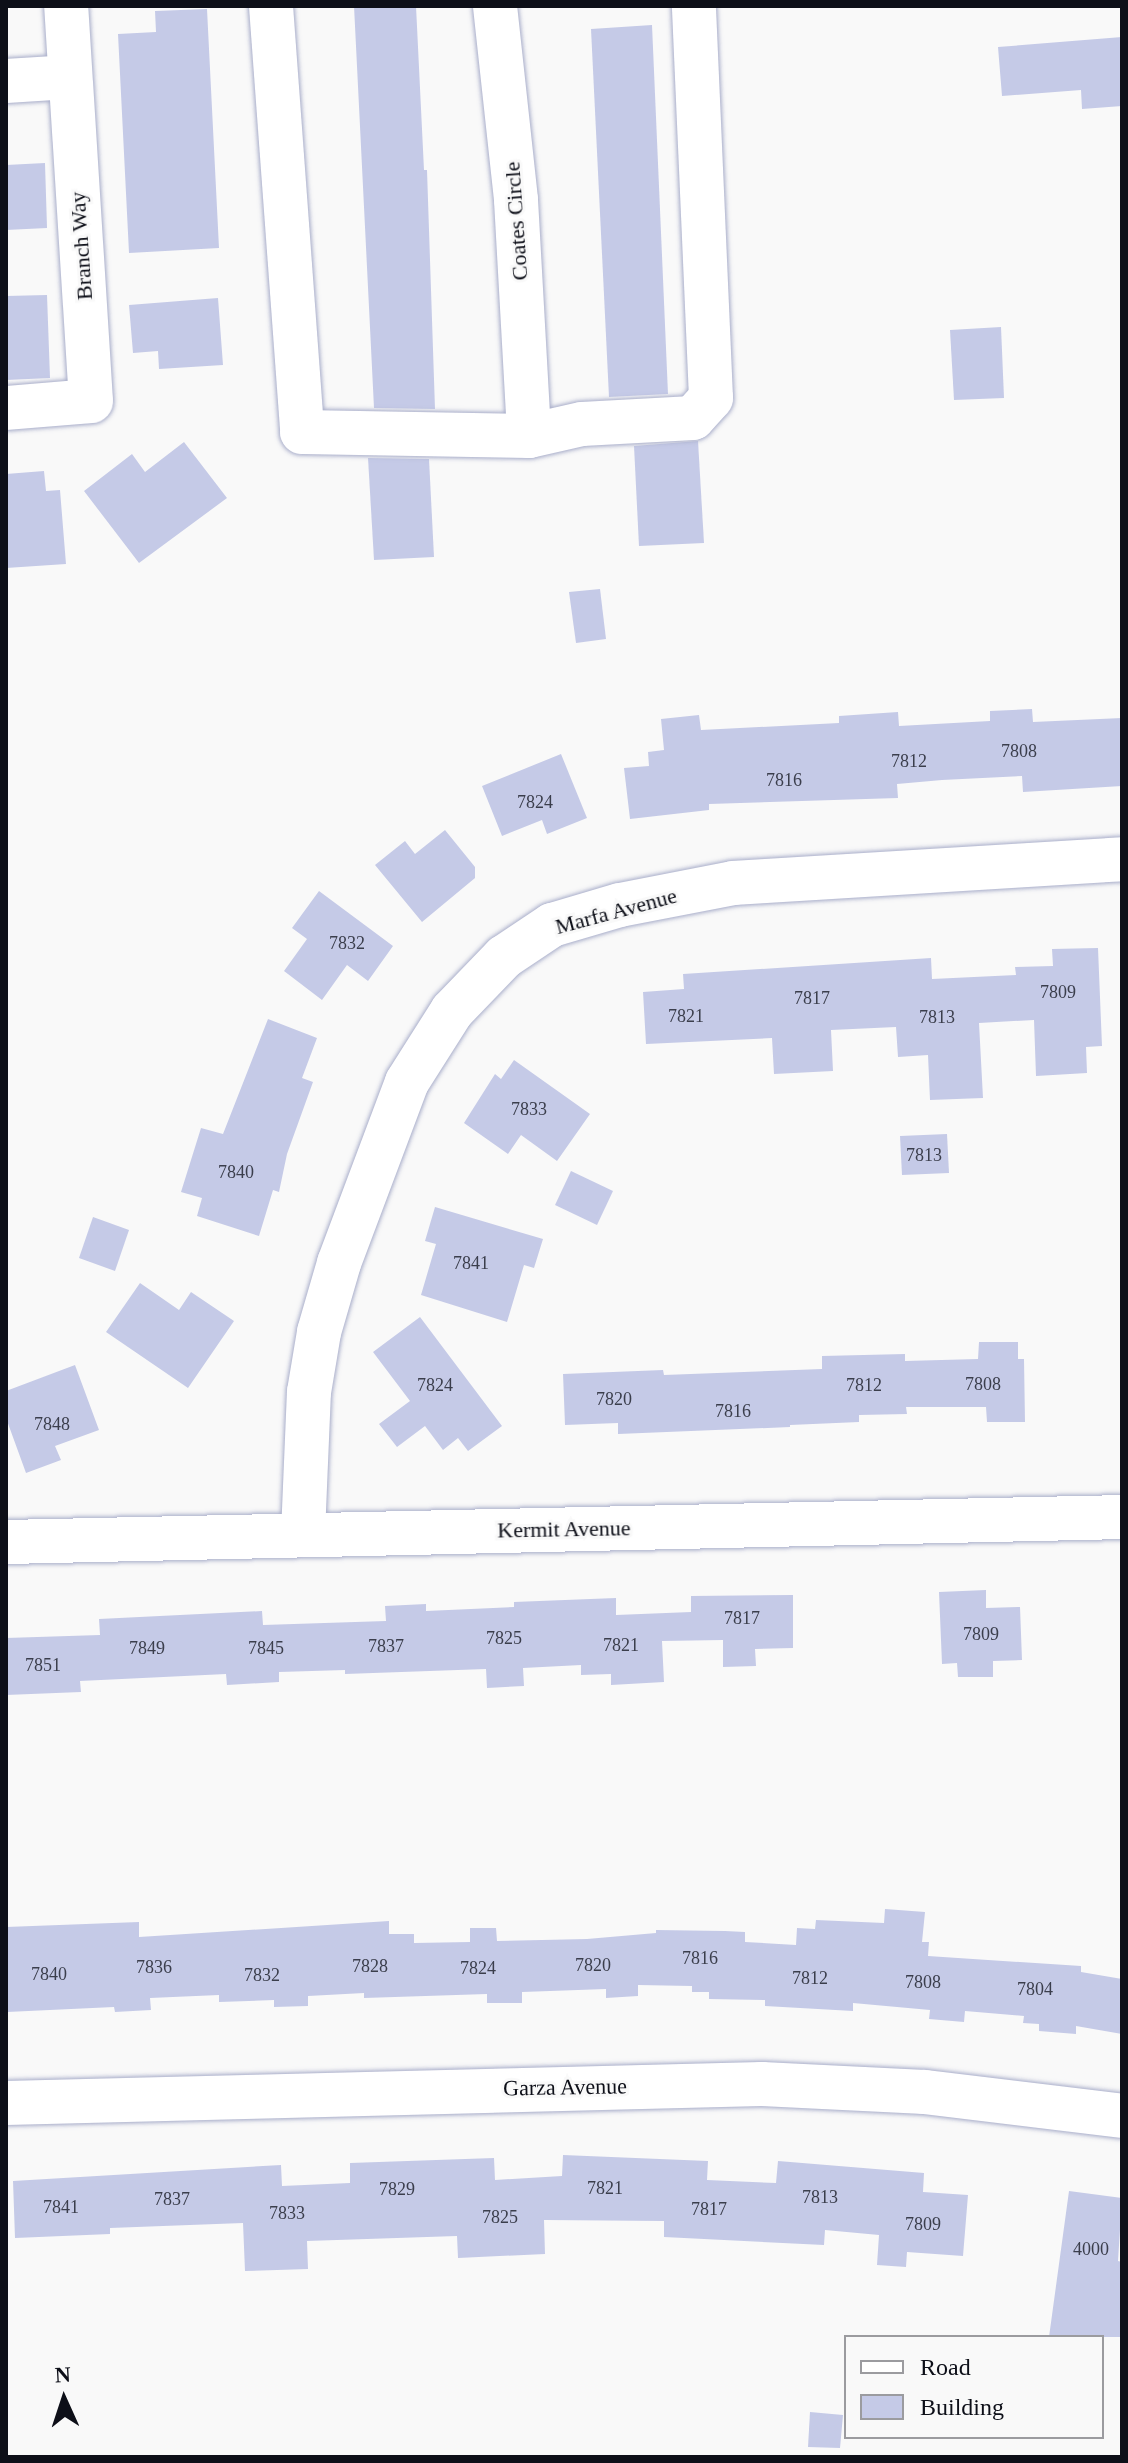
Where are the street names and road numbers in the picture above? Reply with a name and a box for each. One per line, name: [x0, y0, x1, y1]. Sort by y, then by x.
street label: Coates Circle: [499, 161, 533, 281]
street label: Branch Way: [64, 191, 98, 301]
street label: Marfa Avenue: [552, 882, 680, 940]
street label: Kermit Avenue: [496, 1515, 632, 1543]
street label: Garza Avenue: [502, 2073, 628, 2101]

